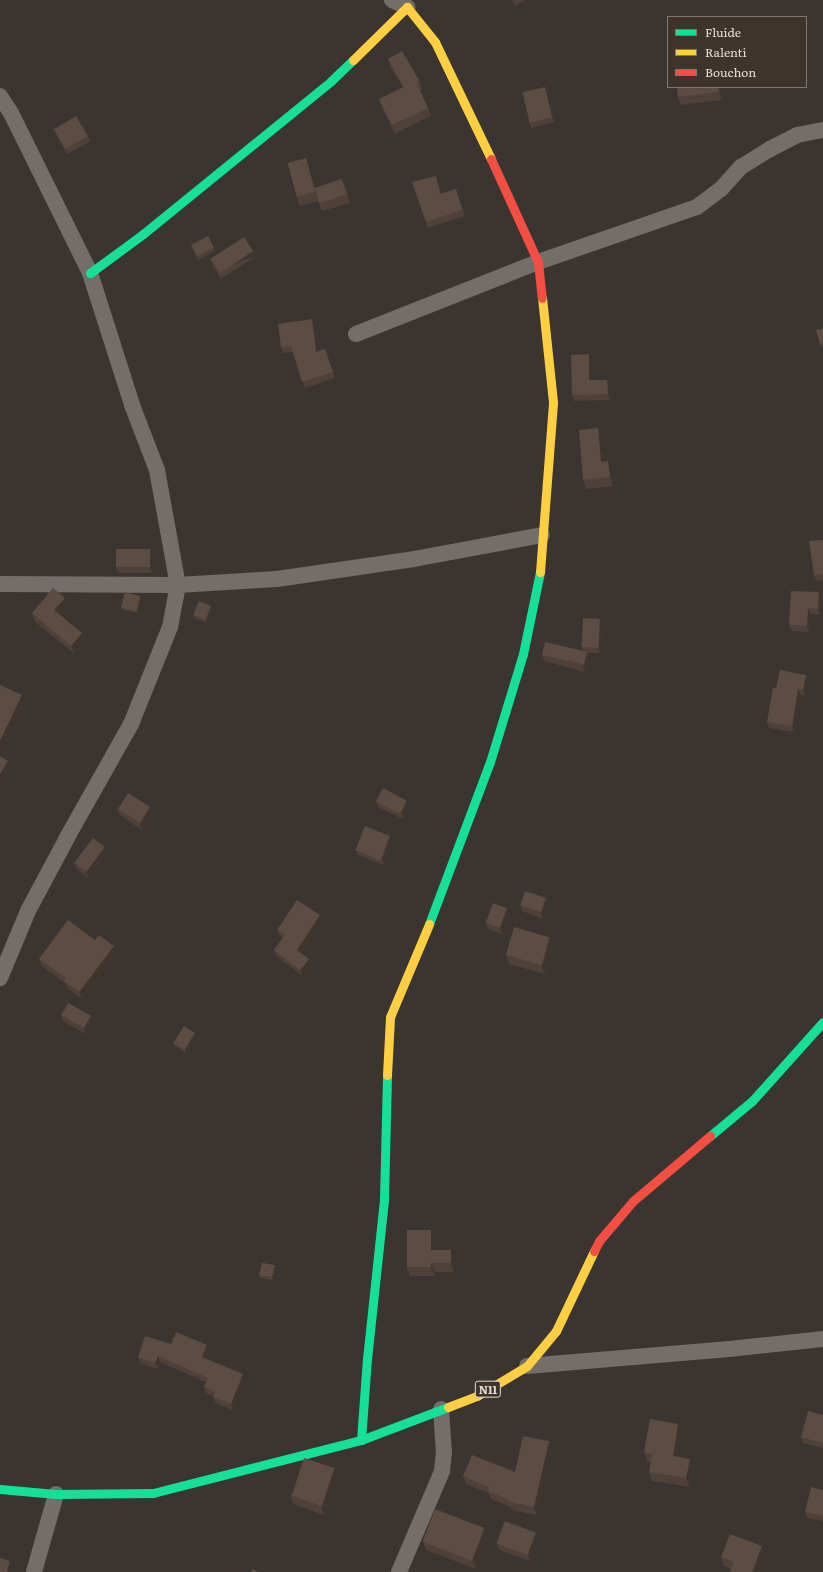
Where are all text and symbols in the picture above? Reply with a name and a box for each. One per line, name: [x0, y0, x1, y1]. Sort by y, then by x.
legend: [667, 16, 807, 88]
text: Fluide: [705, 23, 741, 41]
text: Ralenti: [705, 43, 746, 61]
text: Bouchon: [705, 63, 756, 81]
road number: N11: [474, 1380, 502, 1398]

